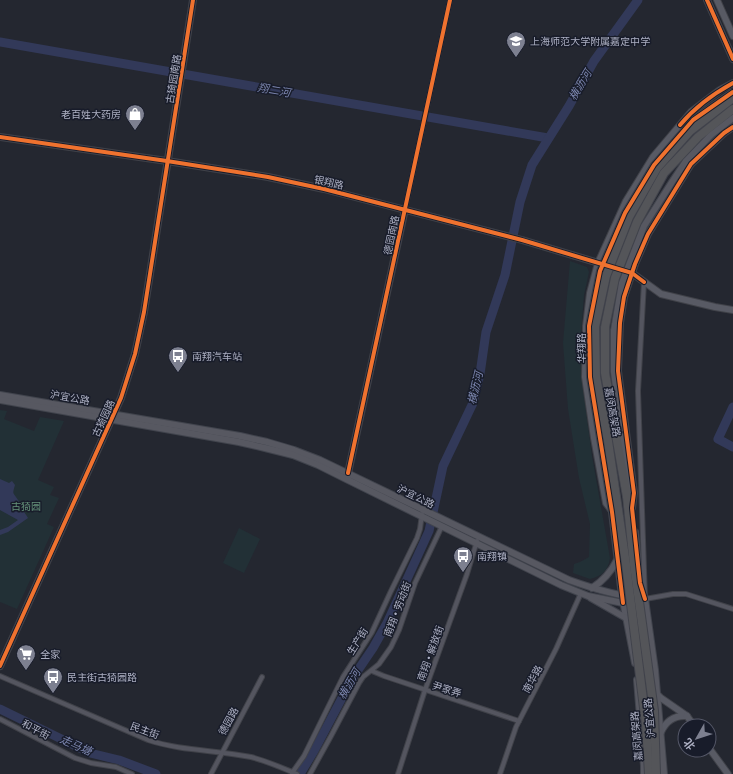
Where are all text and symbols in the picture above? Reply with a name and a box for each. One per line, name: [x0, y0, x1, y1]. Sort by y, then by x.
school or university icon: 上海师范大学附属嘉定中学: [505, 30, 527, 58]
place label: 上海师范大学附属嘉定中学: [530, 36, 650, 47]
street label: 古猗园南路: [164, 54, 183, 105]
water label: 横沥河: [566, 66, 595, 102]
water label: 翔二河: [257, 81, 293, 99]
shop icon: 老百姓大药房: [124, 103, 146, 131]
place label: 老百姓大药房: [61, 109, 121, 120]
street label: 银翔路: [313, 174, 345, 191]
street label: 德园南路: [382, 214, 401, 256]
street label: 华翔路: [576, 333, 587, 363]
bus stop icon: 南翔汽车站: [167, 345, 189, 373]
place label: 南翔汽车站: [192, 351, 242, 362]
water label: 横沥河: [465, 369, 485, 405]
street label: 嘉闵高架路: [603, 387, 622, 438]
street label: 沪宜公路: [49, 389, 91, 406]
street label: 古猗园路: [90, 398, 117, 439]
street label: 沪宜公路: [395, 483, 436, 510]
park label: 古猗园: [11, 501, 41, 512]
bus stop icon: 南翔镇: [452, 545, 474, 573]
place label: 南翔镇: [477, 551, 507, 562]
street label: 南翔 • 劳动街: [382, 580, 413, 638]
street label: 南翔 • 解放街: [415, 624, 446, 682]
street label: 生产街: [345, 626, 370, 657]
supermarket icon: 全家: [15, 643, 37, 671]
place label: 全家: [40, 649, 61, 660]
street label: 南华路: [521, 663, 544, 695]
water label: 横沥河: [336, 665, 363, 701]
bus stop icon: 民主街古猗园路: [42, 666, 64, 694]
place label: 民主街古猗园路: [67, 672, 137, 683]
street label: 尹家弄: [431, 680, 463, 699]
street label: 沪宜公路: [642, 698, 657, 738]
street label: 德园路: [217, 705, 240, 737]
street label: 嘉闵高架路: [629, 711, 644, 761]
street label: 和平街: [20, 718, 52, 741]
north arrow: [677, 718, 717, 758]
street label: 民主街: [129, 720, 161, 741]
water label: 走马塘: [58, 733, 95, 758]
text: 北: [681, 736, 697, 752]

